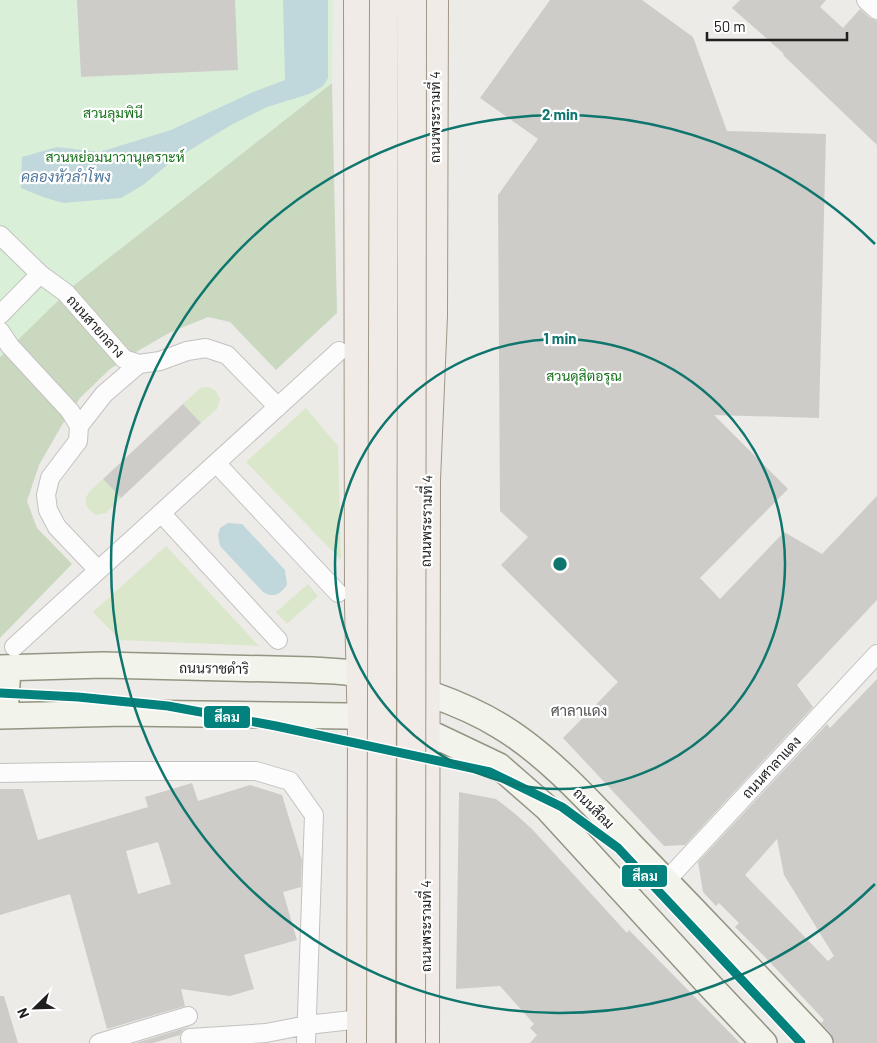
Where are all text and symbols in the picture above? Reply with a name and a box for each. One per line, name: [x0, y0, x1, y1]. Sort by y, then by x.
scale bar: [707, 10, 847, 42]
text: 50 m: [714, 17, 746, 35]
street label: ถนนพระรามที่ 4: [423, 71, 443, 163]
park label: สวนลุมพินี: [83, 104, 143, 123]
text: 2 min: [542, 105, 578, 123]
park label: สวนหย่อมนาวานุเคราะห์: [45, 148, 185, 167]
water label: คลองหัวลำโพง: [21, 167, 111, 185]
street label: ถนนสายกลาง: [64, 291, 128, 361]
text: 1 min: [544, 329, 576, 347]
park label: สวนดุสิตอรุณ: [546, 367, 622, 386]
street label: ถนนพระรามที่ 4: [414, 475, 435, 567]
centre of rings: [551, 555, 569, 573]
street label: ถนนราชดำริ: [179, 659, 249, 677]
district label: ศาลาแดง: [551, 701, 607, 719]
line badge: สีลม: [203, 705, 251, 729]
text: สีลม: [214, 708, 240, 725]
street label: ถนนศาลาแดง: [738, 732, 804, 802]
street label: ถนนสีลม: [570, 784, 618, 832]
line badge: สีลม: [621, 864, 668, 888]
text: สีลม: [632, 867, 658, 884]
street label: ถนนพระรามที่ 4: [414, 880, 434, 972]
north arrow: [10, 983, 60, 1033]
text: N: [13, 1006, 32, 1021]

